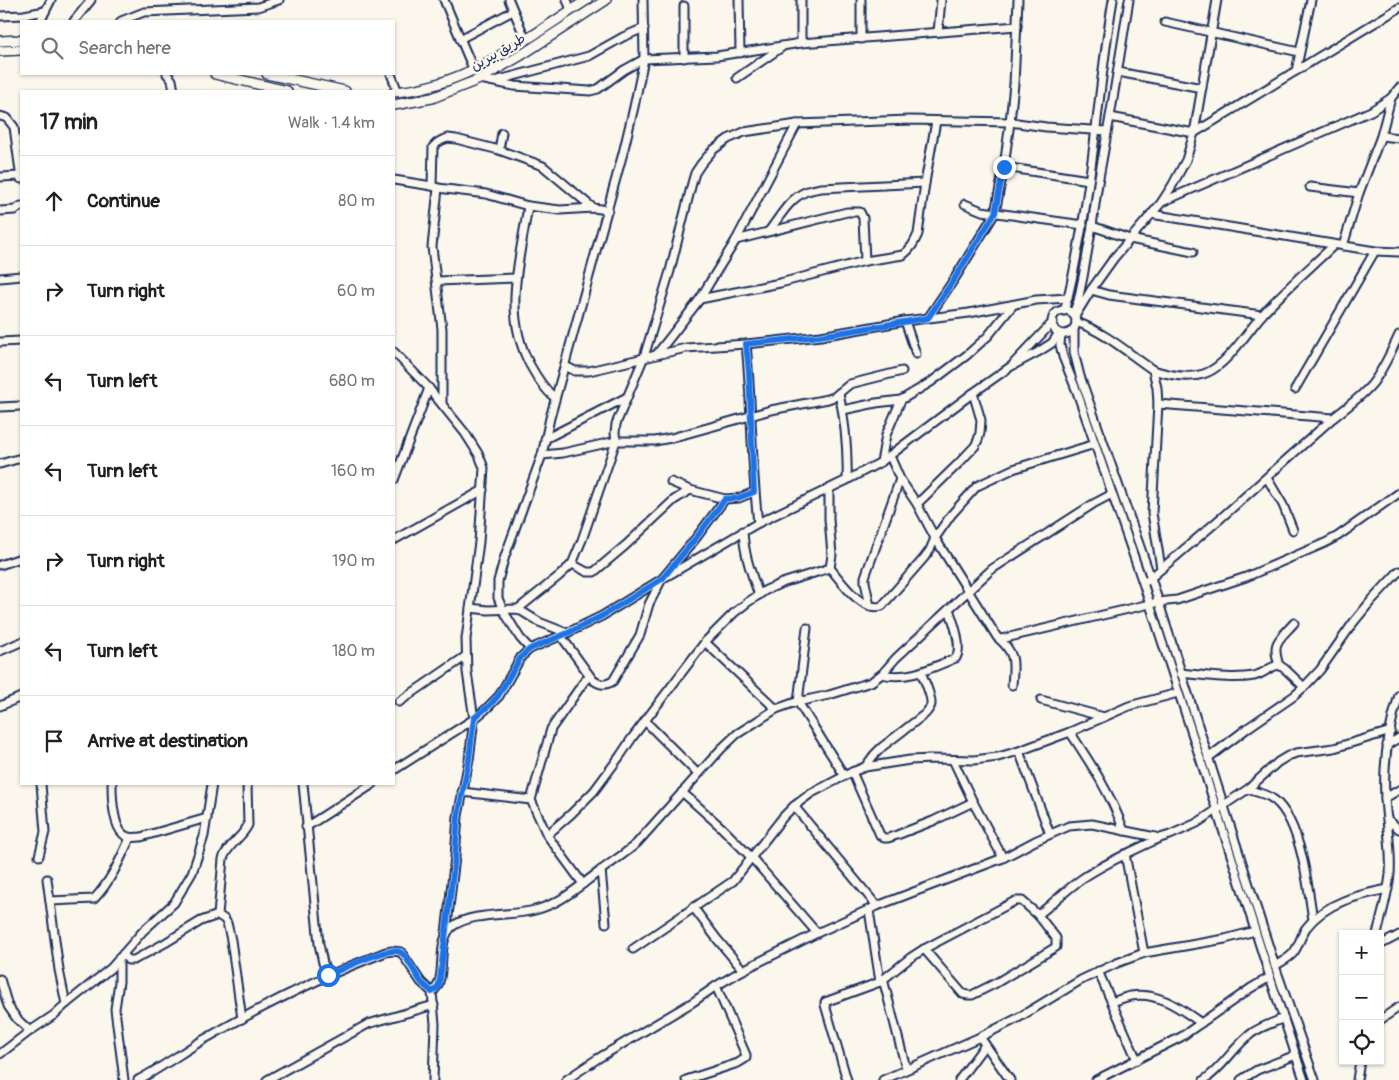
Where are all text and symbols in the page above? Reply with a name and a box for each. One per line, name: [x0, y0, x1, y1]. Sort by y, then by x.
search box: [20, 20, 395, 75]
street label: طريق بيرين: [467, 29, 529, 75]
icon: search: [38, 34, 66, 62]
text: Search here: [78, 36, 171, 60]
text: 17 min: [40, 109, 98, 136]
text: Walk · 1.4 km: [288, 113, 375, 133]
route end: [993, 156, 1016, 179]
icon: ahead: [40, 187, 68, 215]
text: Continue: [87, 189, 160, 213]
text: 80 m: [338, 191, 375, 211]
icon: right: [40, 277, 68, 305]
text: Turn right: [87, 279, 165, 303]
text: 60 m: [337, 281, 375, 301]
icon: left: [40, 367, 68, 395]
text: Turn left: [87, 369, 157, 393]
text: 680 m: [329, 371, 375, 391]
icon: left: [40, 457, 68, 485]
text: Turn left: [87, 459, 157, 483]
text: 160 m: [331, 461, 375, 481]
icon: right: [40, 547, 68, 575]
text: Turn right: [87, 549, 165, 573]
text: 190 m: [332, 551, 375, 571]
icon: left: [40, 637, 68, 665]
text: Turn left: [87, 639, 157, 663]
text: 180 m: [332, 641, 375, 661]
icon: arrive: [40, 727, 68, 755]
text: Arrive at destination: [87, 729, 248, 753]
map controls: [1339, 930, 1384, 1065]
button: +: [1339, 930, 1384, 975]
route start: [317, 964, 340, 987]
button: −: [1339, 975, 1384, 1020]
button: locate: [1339, 1020, 1384, 1065]

